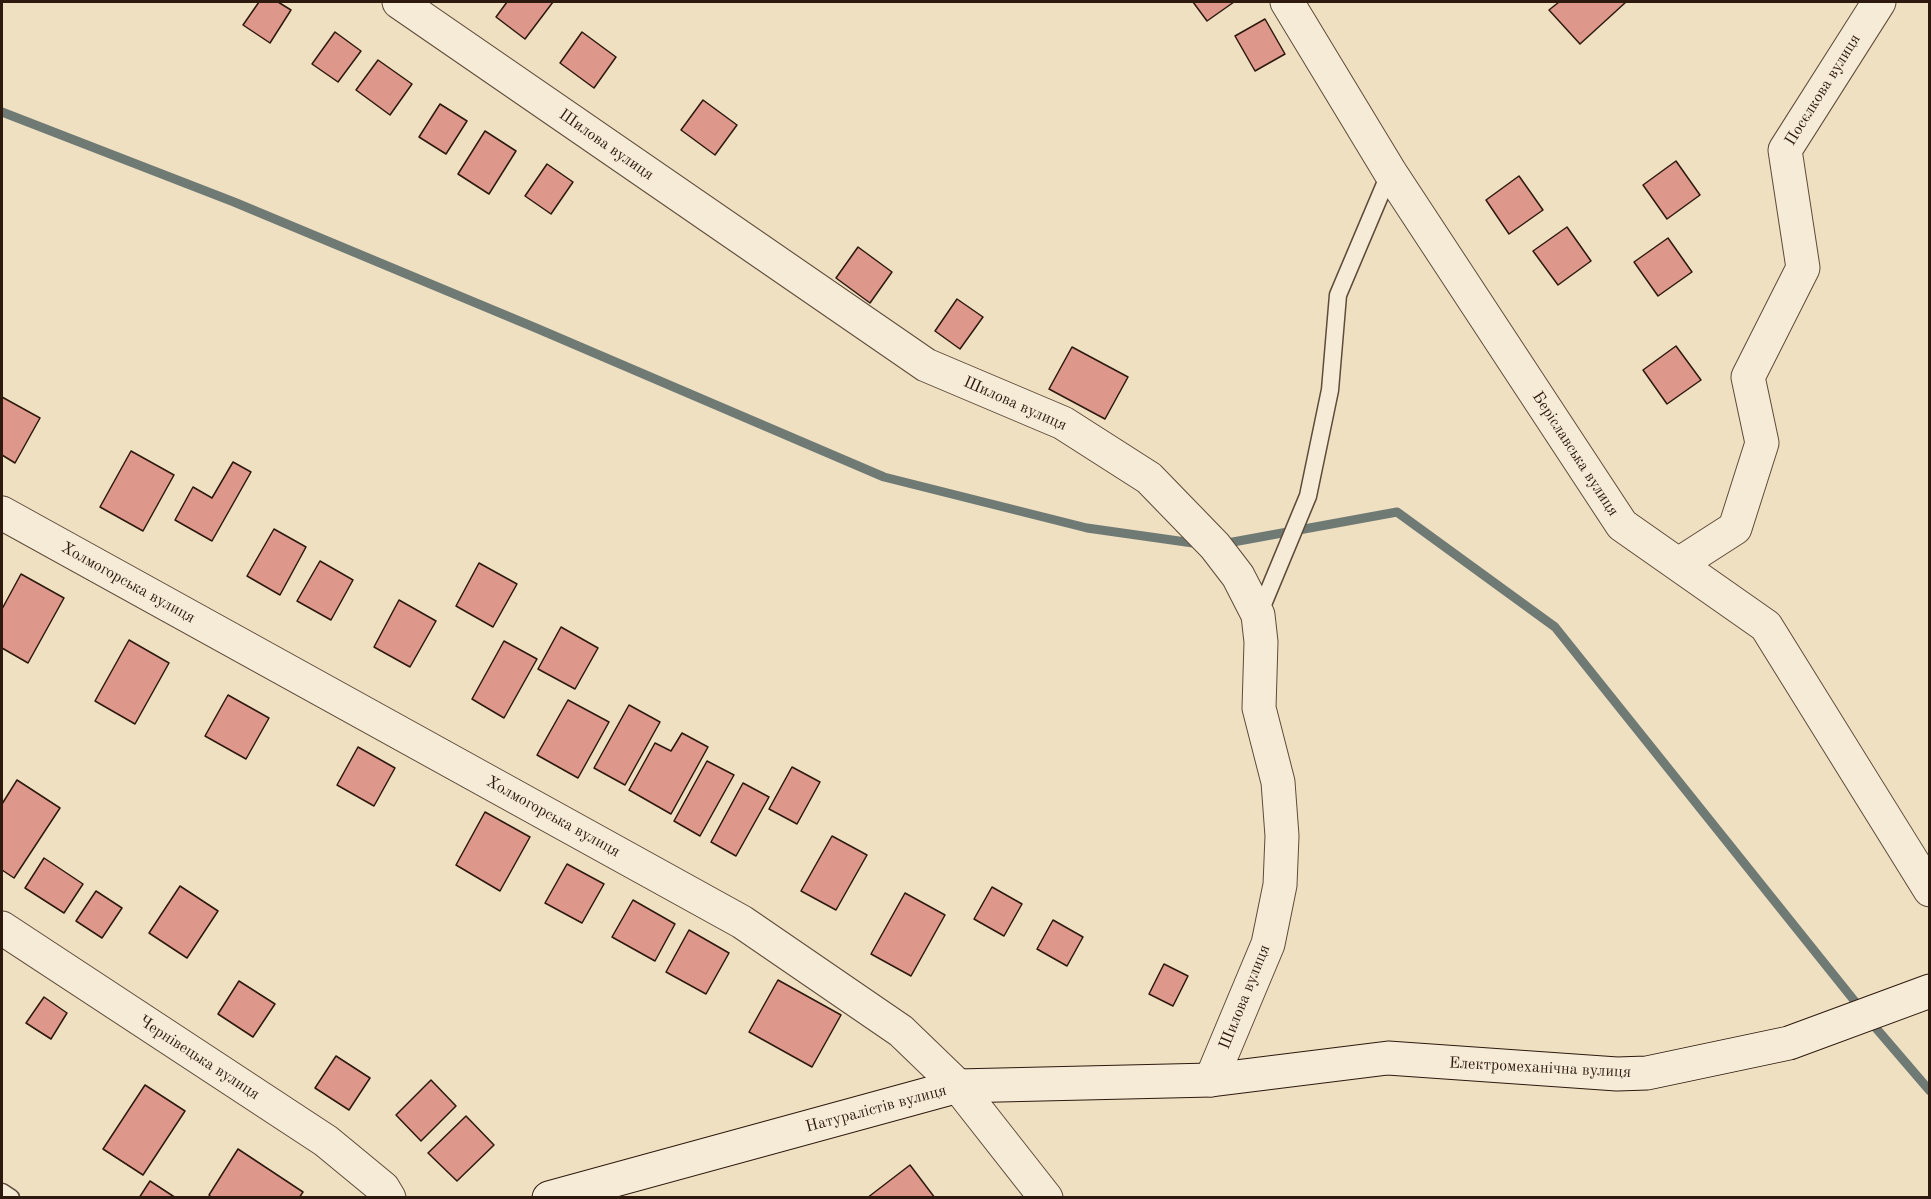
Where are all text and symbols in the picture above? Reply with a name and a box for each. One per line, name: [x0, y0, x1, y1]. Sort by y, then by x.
street label: Посєлкова вулиця: [1781, 31, 1865, 149]
street label: Шилова вулиця: [555, 105, 657, 185]
street label: Шилова вулиця: [960, 373, 1070, 435]
street label: Беріславська вулиця: [1527, 388, 1623, 520]
street label: Холмогорська вулиця: [58, 538, 198, 628]
street label: Холмогорська вулиця: [483, 772, 623, 862]
street label: Шилова вулиця: [1215, 942, 1275, 1052]
street label: Чернівецька вулиця: [135, 1012, 263, 1104]
street label: Електромеханічна вулиця: [1448, 1054, 1632, 1082]
street label: Натуралістів вулиця: [803, 1081, 949, 1137]

